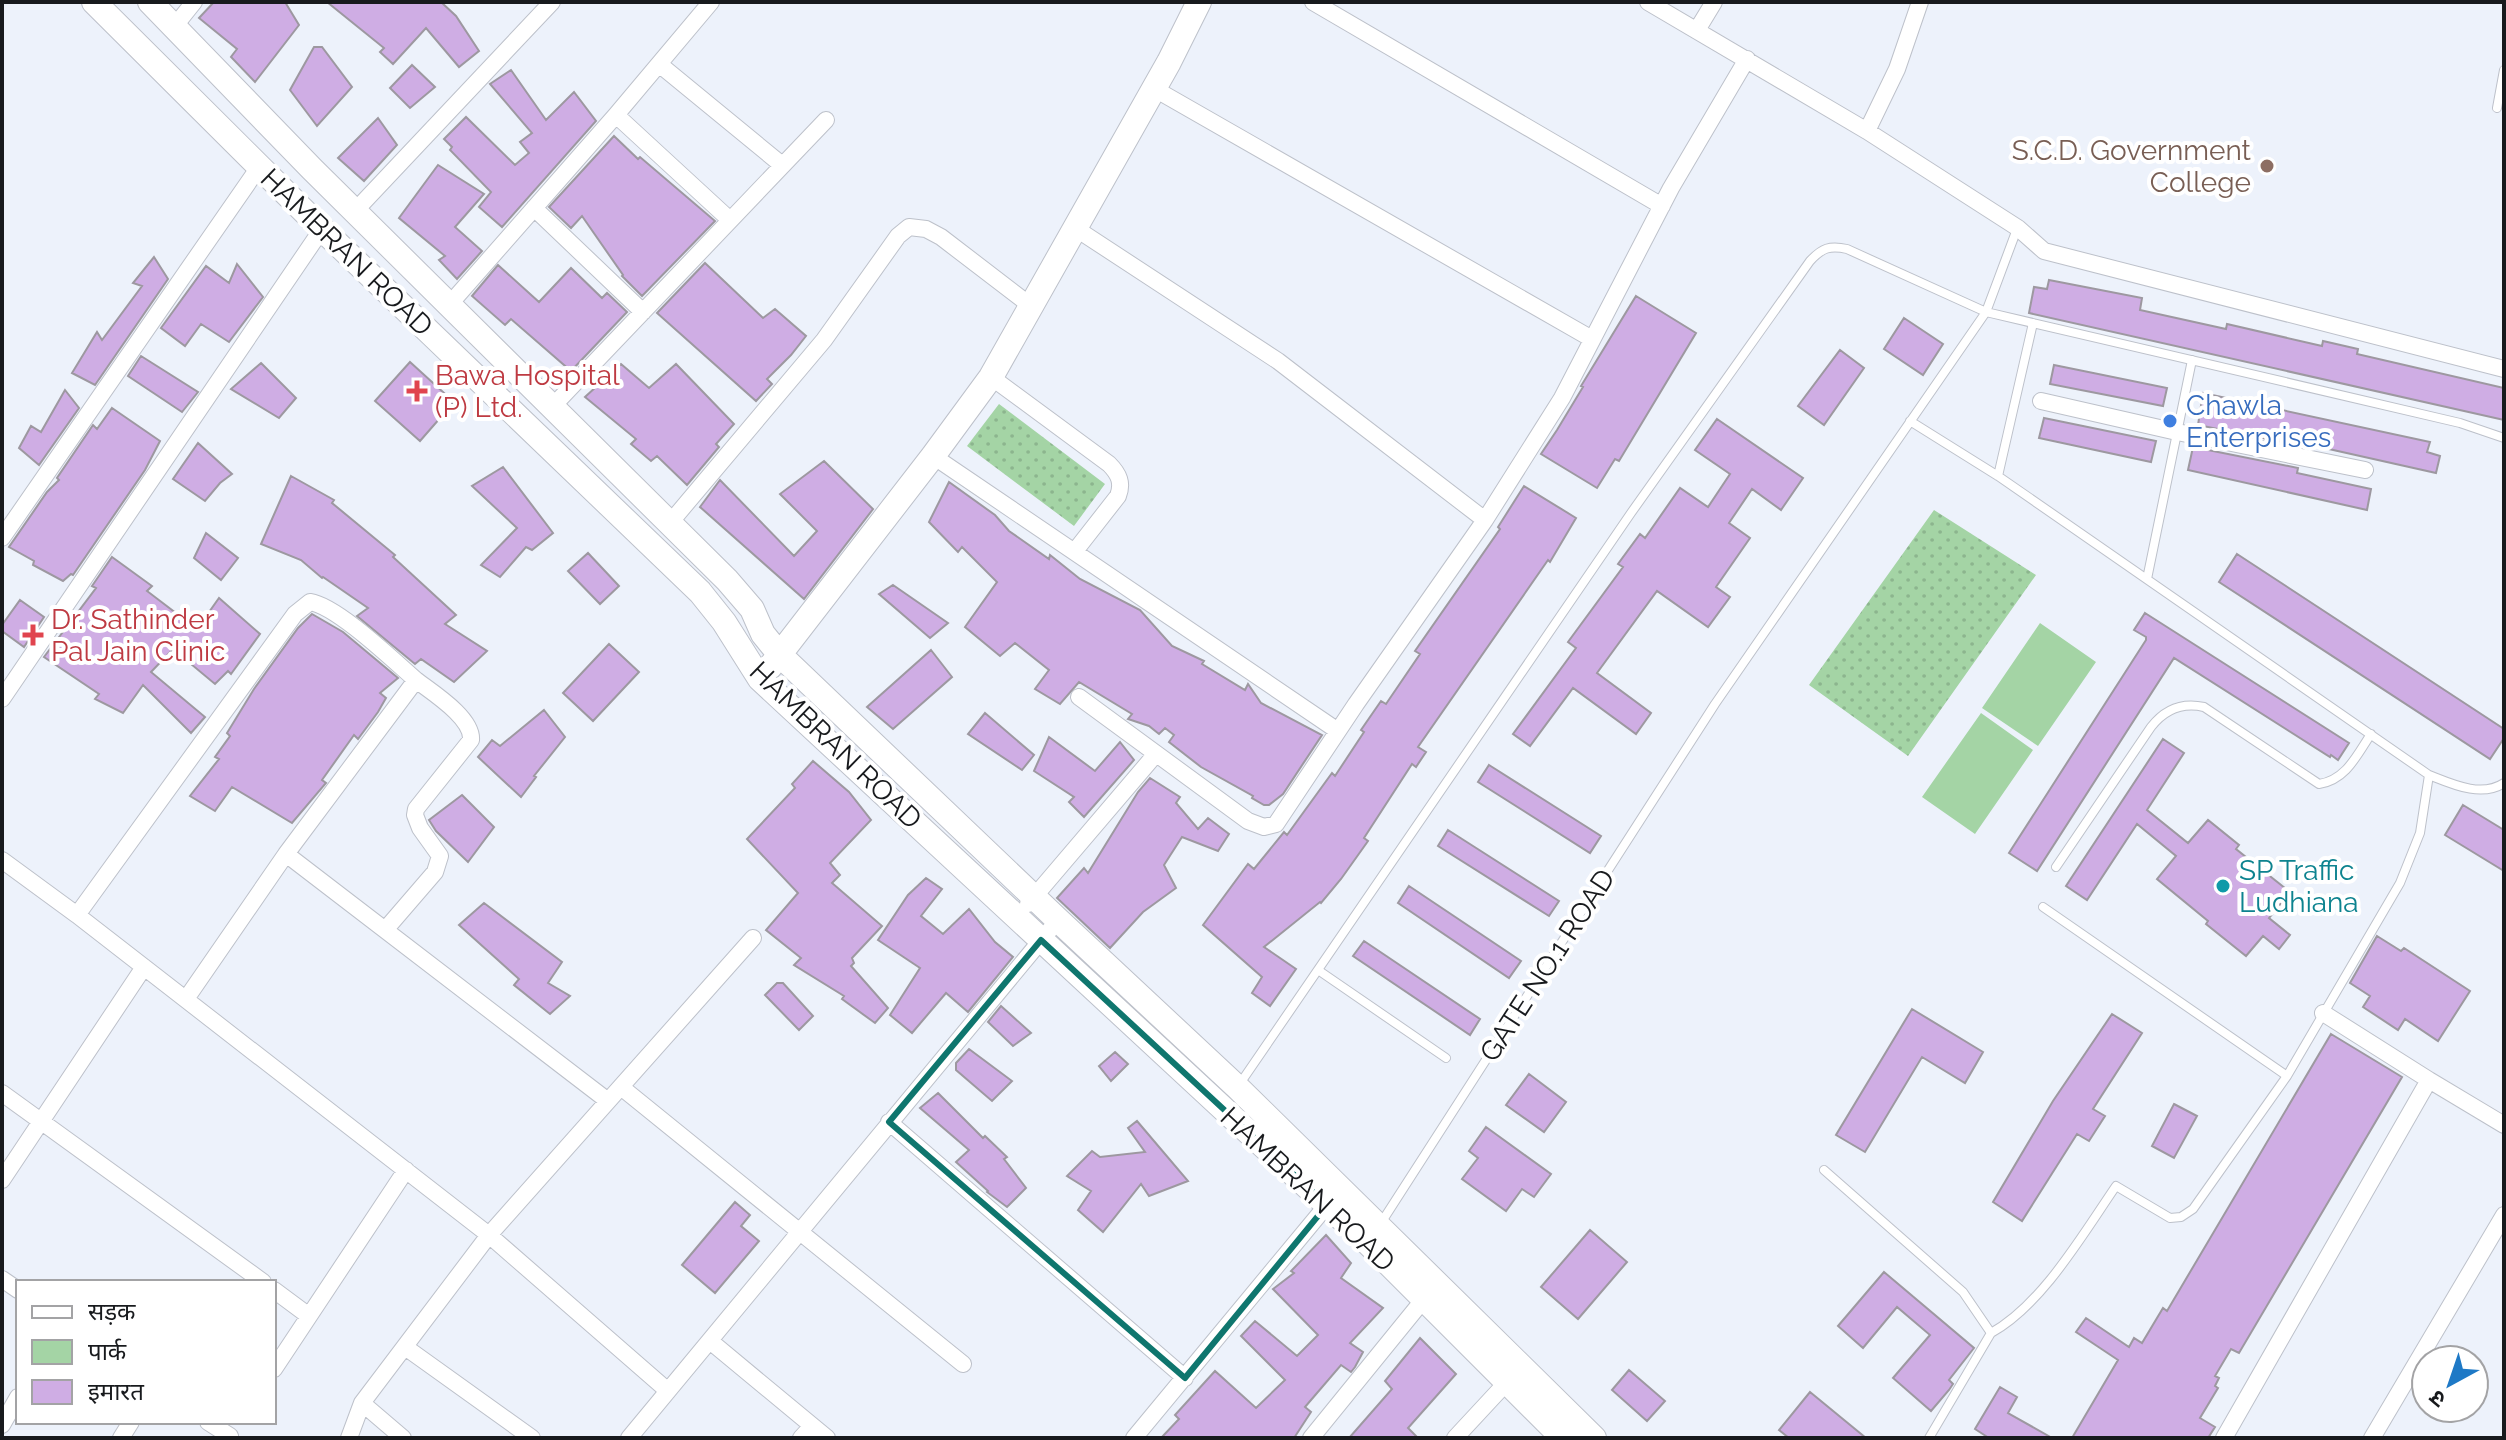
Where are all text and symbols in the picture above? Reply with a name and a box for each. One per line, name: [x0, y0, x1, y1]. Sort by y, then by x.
place label: S.C.D. Government College: [2012, 134, 2252, 199]
marker: S.C.D. Government College: [2258, 157, 2276, 175]
street label: HAMBRAN ROAD: [254, 162, 439, 343]
place label: Bawa Hospital (P) Ltd.: [435, 359, 620, 424]
marker: Bawa Hospital (P) Ltd.: [406, 380, 428, 402]
place label: Chawla Enterprises: [2186, 389, 2331, 454]
marker: Chawla Enterprises: [2161, 412, 2179, 430]
place label: Dr. Sathinder Pal Jain Clinic: [51, 603, 225, 668]
marker: Dr. Sathinder Pal Jain Clinic: [22, 624, 44, 646]
street label: HAMBRAN ROAD: [743, 655, 928, 836]
place label: SP Traffic Ludhiana: [2239, 854, 2359, 919]
street label: GATE NO.1 ROAD: [1473, 863, 1622, 1068]
marker: SP Traffic Ludhiana: [2214, 877, 2232, 895]
street label: HAMBRAN ROAD: [1214, 1100, 1402, 1279]
legend: [16, 1280, 276, 1424]
text: सड़क: [88, 1297, 136, 1326]
text: पार्क: [88, 1337, 127, 1366]
north arrow: [2410, 1344, 2490, 1424]
text: इमारत: [88, 1377, 145, 1406]
text: उ: [2423, 1385, 2450, 1413]

